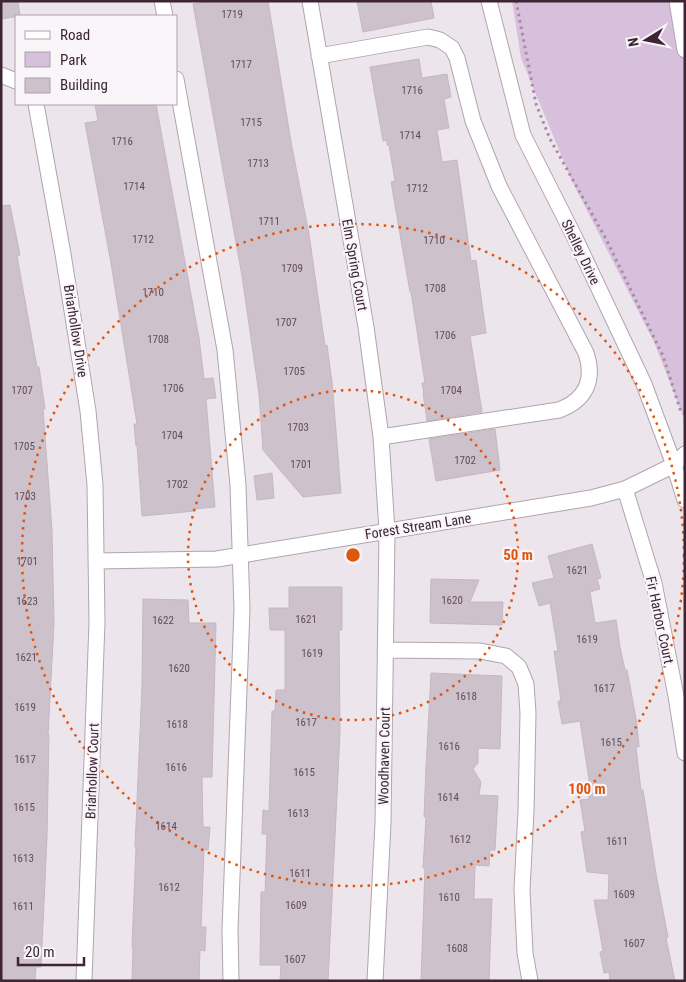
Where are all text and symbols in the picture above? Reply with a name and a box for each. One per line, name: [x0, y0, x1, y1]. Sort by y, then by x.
house number: 1719: [221, 8, 243, 21]
legend: [15, 15, 178, 105]
north arrow: [621, 15, 671, 65]
text: Road: [60, 26, 90, 44]
text: N: [625, 37, 642, 48]
text: Park: [60, 51, 87, 69]
house number: 1717: [230, 58, 252, 71]
text: Building: [60, 76, 108, 94]
house number: 1716: [401, 84, 423, 97]
house number: 1715: [240, 116, 262, 129]
house number: 1714: [399, 129, 421, 142]
house number: 1716: [111, 135, 133, 148]
house number: 1713: [247, 157, 269, 170]
house number: 1714: [123, 180, 145, 193]
house number: 1712: [406, 182, 428, 195]
house number: 1711: [258, 215, 280, 228]
street label: Shelley Drive: [558, 217, 604, 288]
street label: Elm Spring Court: [339, 218, 371, 312]
house number: 1712: [132, 233, 154, 246]
house number: 1710: [423, 234, 445, 247]
house number: 1709: [281, 262, 303, 275]
house number: 1708: [424, 282, 446, 295]
street label: Briarhollow Drive: [61, 284, 91, 379]
house number: 1710: [142, 286, 164, 299]
house number: 1707: [275, 316, 297, 329]
house number: 1706: [434, 329, 456, 342]
house number: 1708: [147, 333, 169, 346]
house number: 1705: [283, 365, 305, 378]
house number: 1706: [162, 382, 184, 395]
house number: 1707: [11, 384, 33, 397]
house number: 1704: [440, 384, 462, 397]
house number: 1703: [287, 421, 309, 434]
house number: 1704: [161, 429, 183, 442]
house number: 1705: [13, 440, 35, 453]
house number: 1702: [454, 454, 476, 467]
house number: 1701: [290, 458, 312, 471]
house number: 1702: [166, 478, 188, 491]
house number: 1703: [14, 490, 36, 503]
street label: Forest Stream Lane: [364, 510, 473, 542]
centre of rings: [344, 546, 362, 564]
text: 50 m: [503, 546, 533, 564]
house number: 1701: [16, 555, 38, 568]
house number: 1621: [566, 564, 588, 577]
street label: Fir Harbor Court: [643, 575, 677, 665]
house number: 1620: [441, 594, 463, 607]
house number: 1623: [16, 595, 38, 608]
house number: 1621: [295, 613, 317, 626]
house number: 1622: [152, 614, 174, 627]
house number: 1619: [576, 633, 598, 646]
house number: 1619: [301, 647, 323, 660]
house number: 1621: [15, 651, 37, 664]
house number: 1620: [168, 662, 190, 675]
house number: 1617: [593, 682, 615, 695]
house number: 1618: [455, 690, 477, 703]
house number: 1619: [14, 701, 36, 714]
street label: Woodhaven Court: [375, 707, 393, 805]
house number: 1617: [295, 716, 317, 729]
house number: 1618: [166, 718, 188, 731]
street label: Briarhollow Court: [82, 723, 102, 819]
house number: 1615: [600, 736, 622, 749]
house number: 1616: [438, 740, 460, 753]
house number: 1617: [14, 753, 36, 766]
house number: 1616: [165, 761, 187, 774]
house number: 1615: [293, 766, 315, 779]
text: 100 m: [568, 780, 606, 798]
house number: 1614: [437, 791, 459, 804]
house number: 1615: [13, 801, 35, 814]
house number: 1613: [287, 807, 309, 820]
house number: 1614: [155, 820, 177, 833]
house number: 1612: [449, 833, 471, 846]
house number: 1611: [606, 835, 628, 848]
house number: 1613: [12, 852, 34, 865]
house number: 1611: [289, 867, 311, 880]
house number: 1612: [158, 881, 180, 894]
house number: 1609: [613, 888, 635, 901]
house number: 1610: [438, 891, 460, 904]
house number: 1609: [285, 899, 307, 912]
house number: 1611: [12, 900, 34, 913]
scale bar: [18, 934, 84, 966]
house number: 1607: [623, 937, 645, 950]
house number: 1608: [446, 942, 468, 955]
text: 20 m: [25, 943, 55, 961]
house number: 1607: [284, 953, 306, 966]

